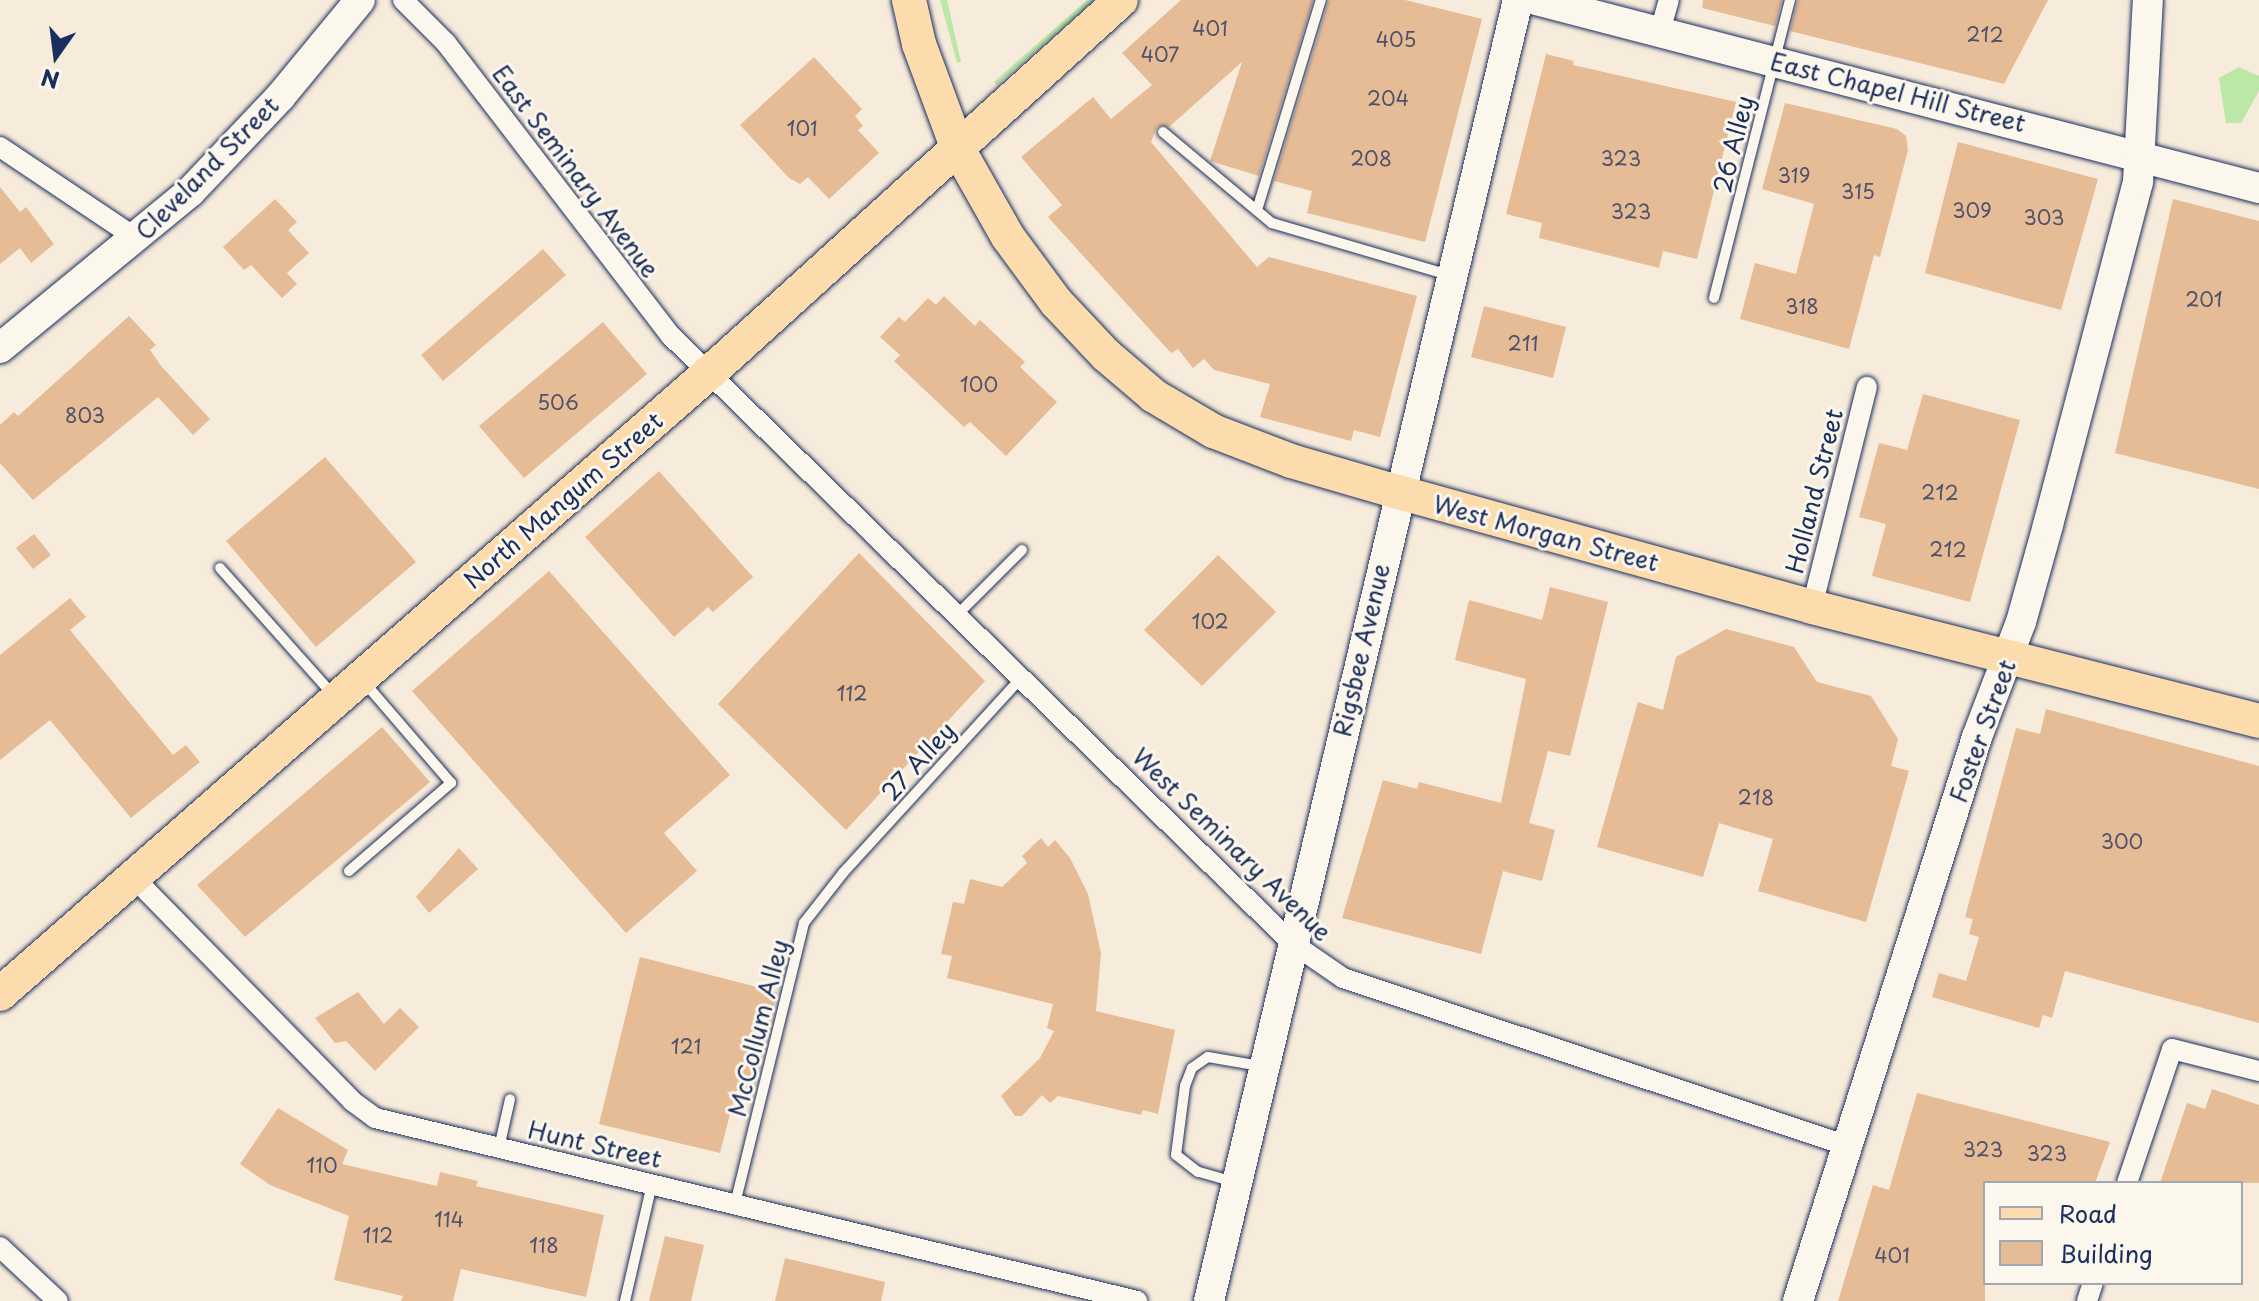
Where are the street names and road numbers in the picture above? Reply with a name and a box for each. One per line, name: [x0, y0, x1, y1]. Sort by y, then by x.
street label: East Chapel Hill Street: [1767, 46, 2029, 138]
street label: East Seminary Avenue: [487, 59, 665, 283]
street label: Cleveland Street: [130, 91, 284, 245]
street label: 26 Alley: [1707, 92, 1759, 196]
street label: North Mangum Street: [457, 405, 669, 595]
street label: Holland Street: [1780, 406, 1848, 576]
street label: West Morgan Street: [1430, 489, 1662, 577]
street label: Rigsbee Avenue: [1327, 560, 1395, 740]
street label: Foster Street: [1943, 655, 2021, 807]
street label: 27 Alley: [875, 715, 961, 807]
street label: West Seminary Avenue: [1127, 742, 1337, 946]
street label: McCollum Alley: [722, 937, 794, 1119]
street label: Hunt Street: [525, 1115, 665, 1173]

